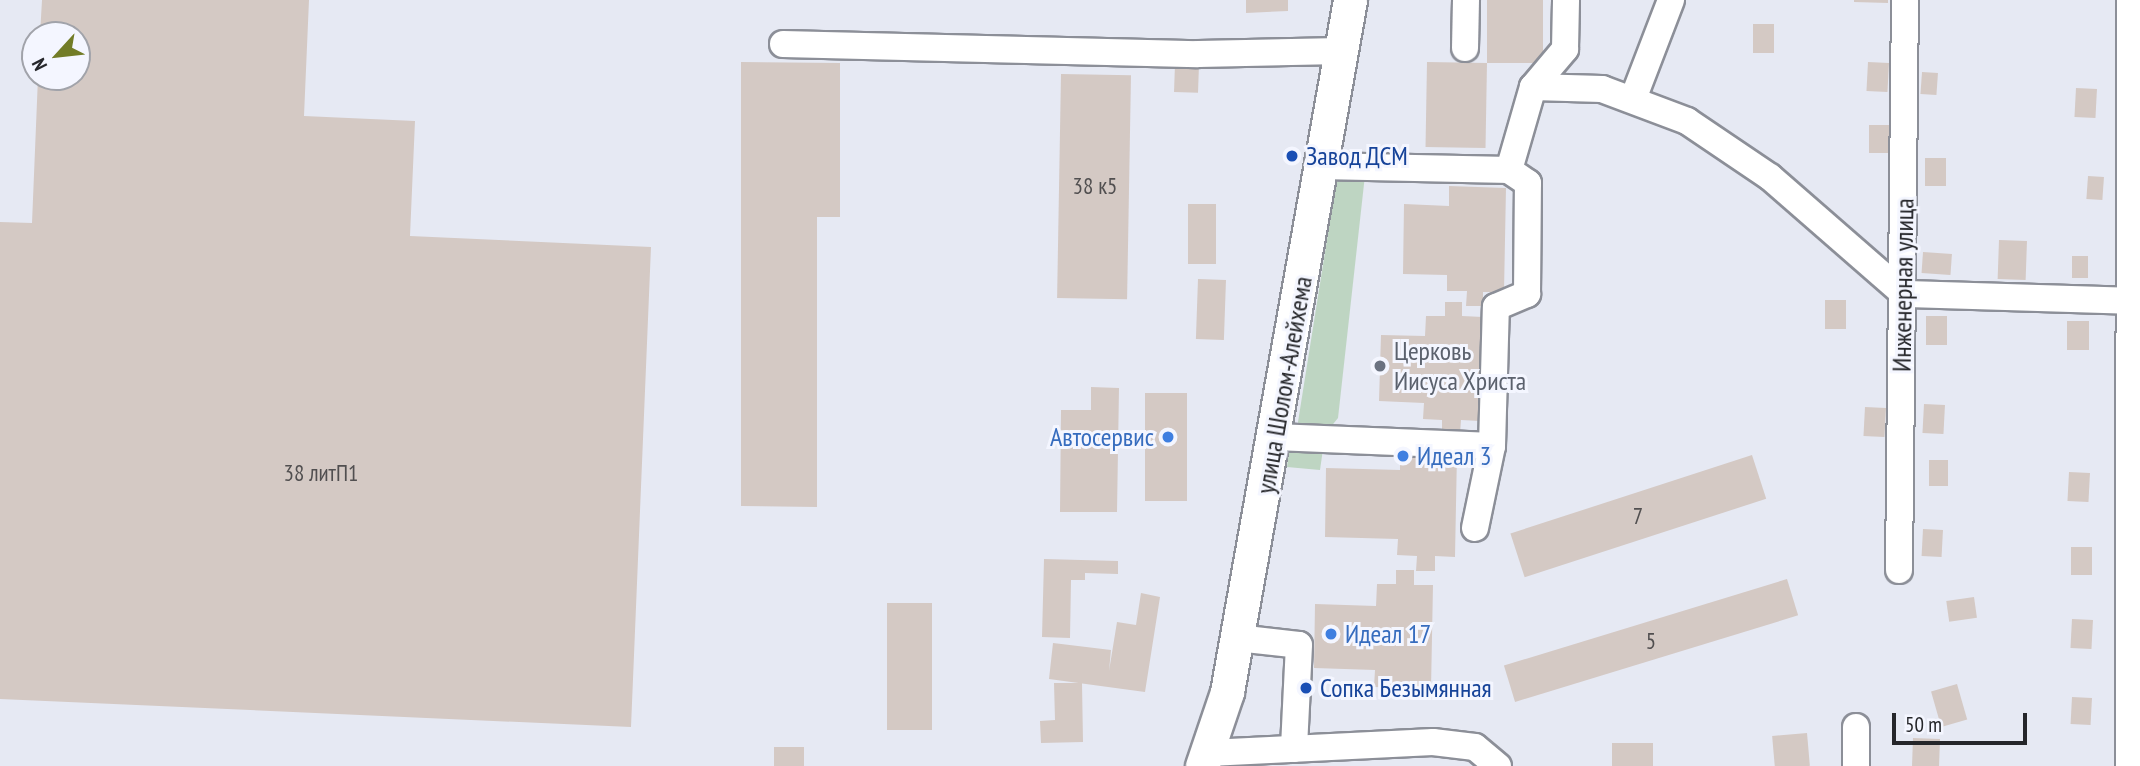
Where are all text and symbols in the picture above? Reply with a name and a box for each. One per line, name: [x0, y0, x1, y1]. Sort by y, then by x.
north arrow: [21, 21, 91, 91]
text: N: [26, 55, 52, 75]
place label: Завод ДСМ: [1306, 140, 1408, 172]
marker: Завод ДСМ: [1284, 148, 1300, 164]
house number: 38 к5: [1073, 172, 1117, 200]
street label: Инженерная улица: [1886, 198, 1920, 372]
street label: улица Шолом-Алейхема: [1250, 274, 1318, 496]
place label: Церковь Иисуса Христа: [1394, 335, 1527, 396]
marker: Церковь Иисуса Христа: [1372, 358, 1388, 374]
place label: Автосервис: [1050, 421, 1154, 453]
marker: Автосервис: [1160, 429, 1176, 445]
place label: Идеал 3: [1417, 440, 1491, 472]
marker: Идеал 3: [1395, 448, 1411, 464]
house number: 38 литП1: [284, 459, 358, 487]
house number: 7: [1633, 502, 1643, 530]
place label: Идеал 17: [1345, 618, 1431, 650]
marker: Идеал 17: [1323, 626, 1339, 642]
house number: 5: [1646, 627, 1656, 655]
place label: Сопка Безымянная: [1320, 672, 1492, 704]
marker: Сопка Безымянная: [1298, 680, 1314, 696]
scale bar: [1895, 700, 2030, 744]
text: 50 m: [1905, 711, 1942, 738]

